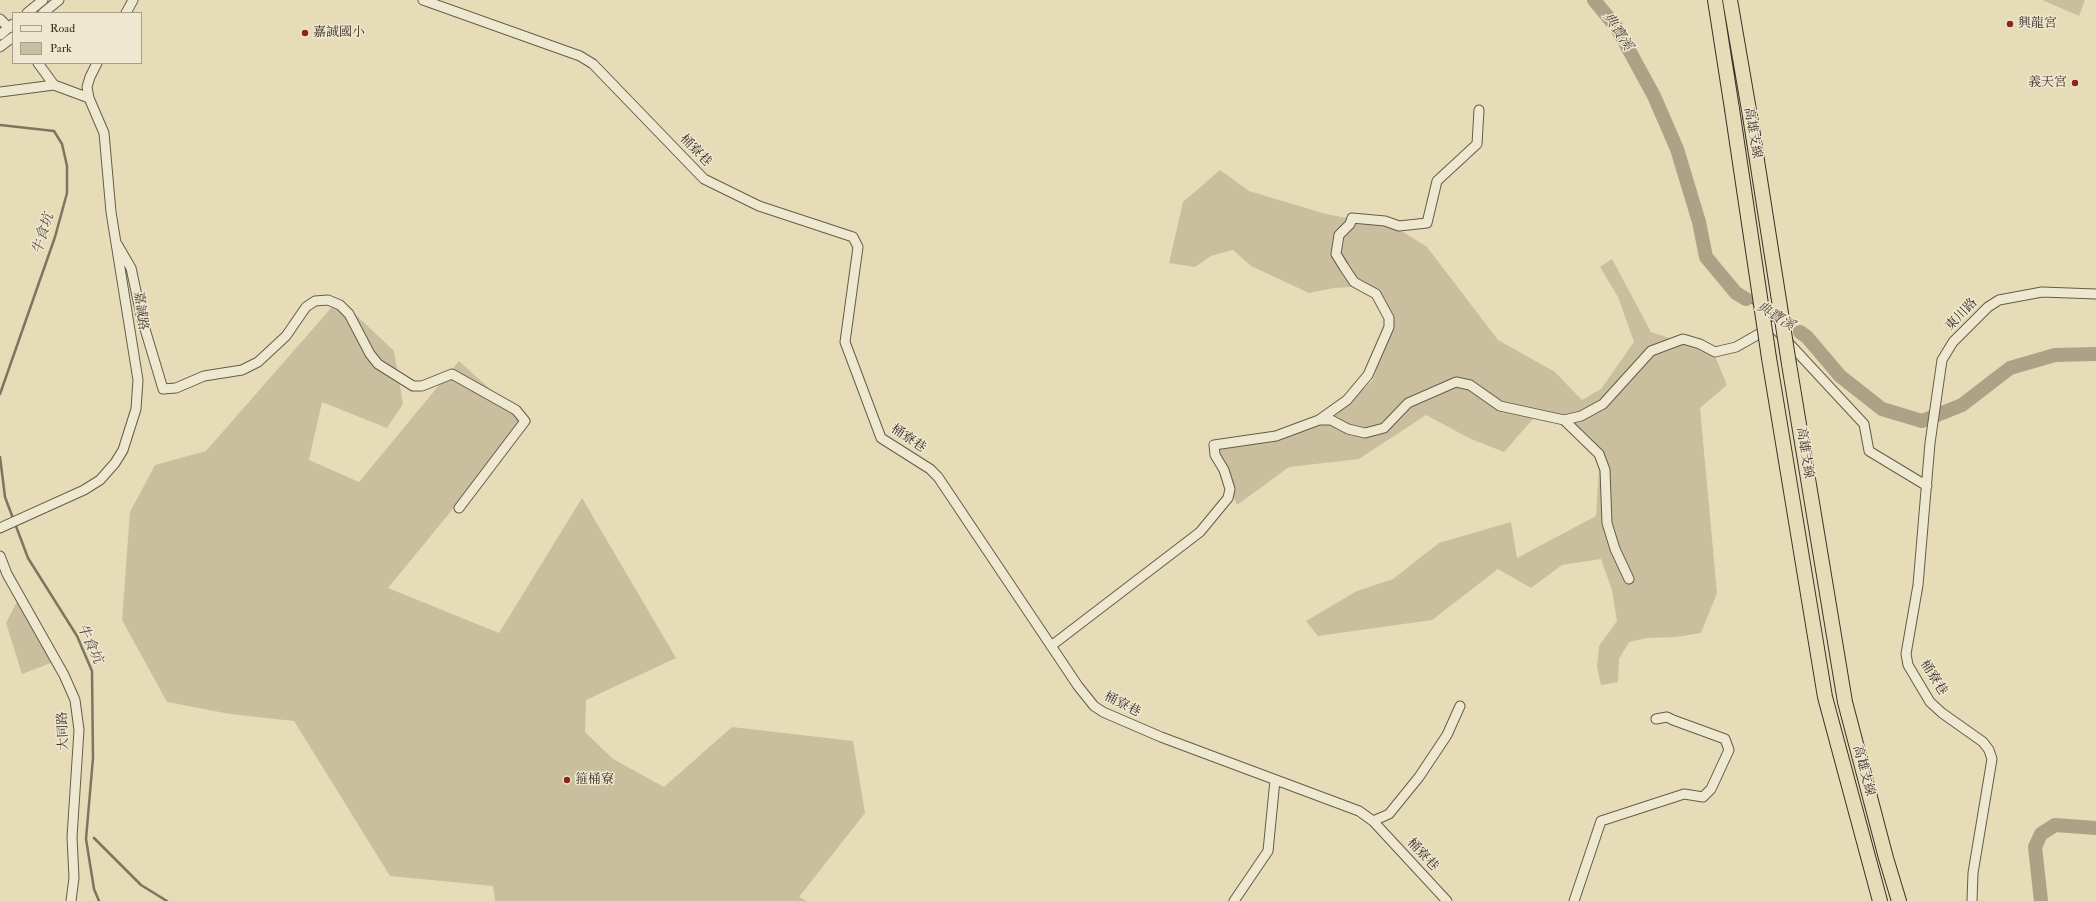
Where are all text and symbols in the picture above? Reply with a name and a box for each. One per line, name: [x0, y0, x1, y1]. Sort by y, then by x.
water label: 典寶溪: [1599, 10, 1635, 54]
legend: [12, 12, 142, 64]
place label: 興龍宮: [2018, 16, 2057, 32]
marker: 興龍宮: [2005, 19, 2015, 29]
text: Road: [50, 21, 75, 36]
place label: 嘉誠國小: [313, 25, 365, 41]
marker: 嘉誠國小: [300, 28, 310, 38]
text: Park: [50, 41, 72, 56]
place label: 義天宮: [2028, 75, 2067, 91]
marker: 義天宮: [2070, 78, 2080, 88]
street label: 高雄支線: [1740, 106, 1764, 160]
street label: 桶寮巷: [676, 132, 714, 170]
water label: 牛食坑: [30, 211, 58, 257]
street label: 嘉誠路: [130, 291, 150, 331]
street label: 東川路: [1943, 296, 1981, 334]
water label: 典寶溪: [1753, 299, 1797, 335]
street label: 桶寮巷: [887, 422, 929, 456]
street label: 高雄支線: [1792, 426, 1816, 480]
water label: 牛食坑: [73, 621, 105, 667]
street label: 桶寮巷: [1916, 657, 1950, 699]
street label: 桶寮巷: [1101, 689, 1143, 721]
street label: 大同路: [56, 711, 72, 751]
street label: 高雄支線: [1849, 744, 1877, 798]
place label: 箍桶寮: [575, 772, 614, 788]
marker: 箍桶寮: [562, 775, 572, 785]
street label: 桶寮巷: [1403, 835, 1441, 875]

